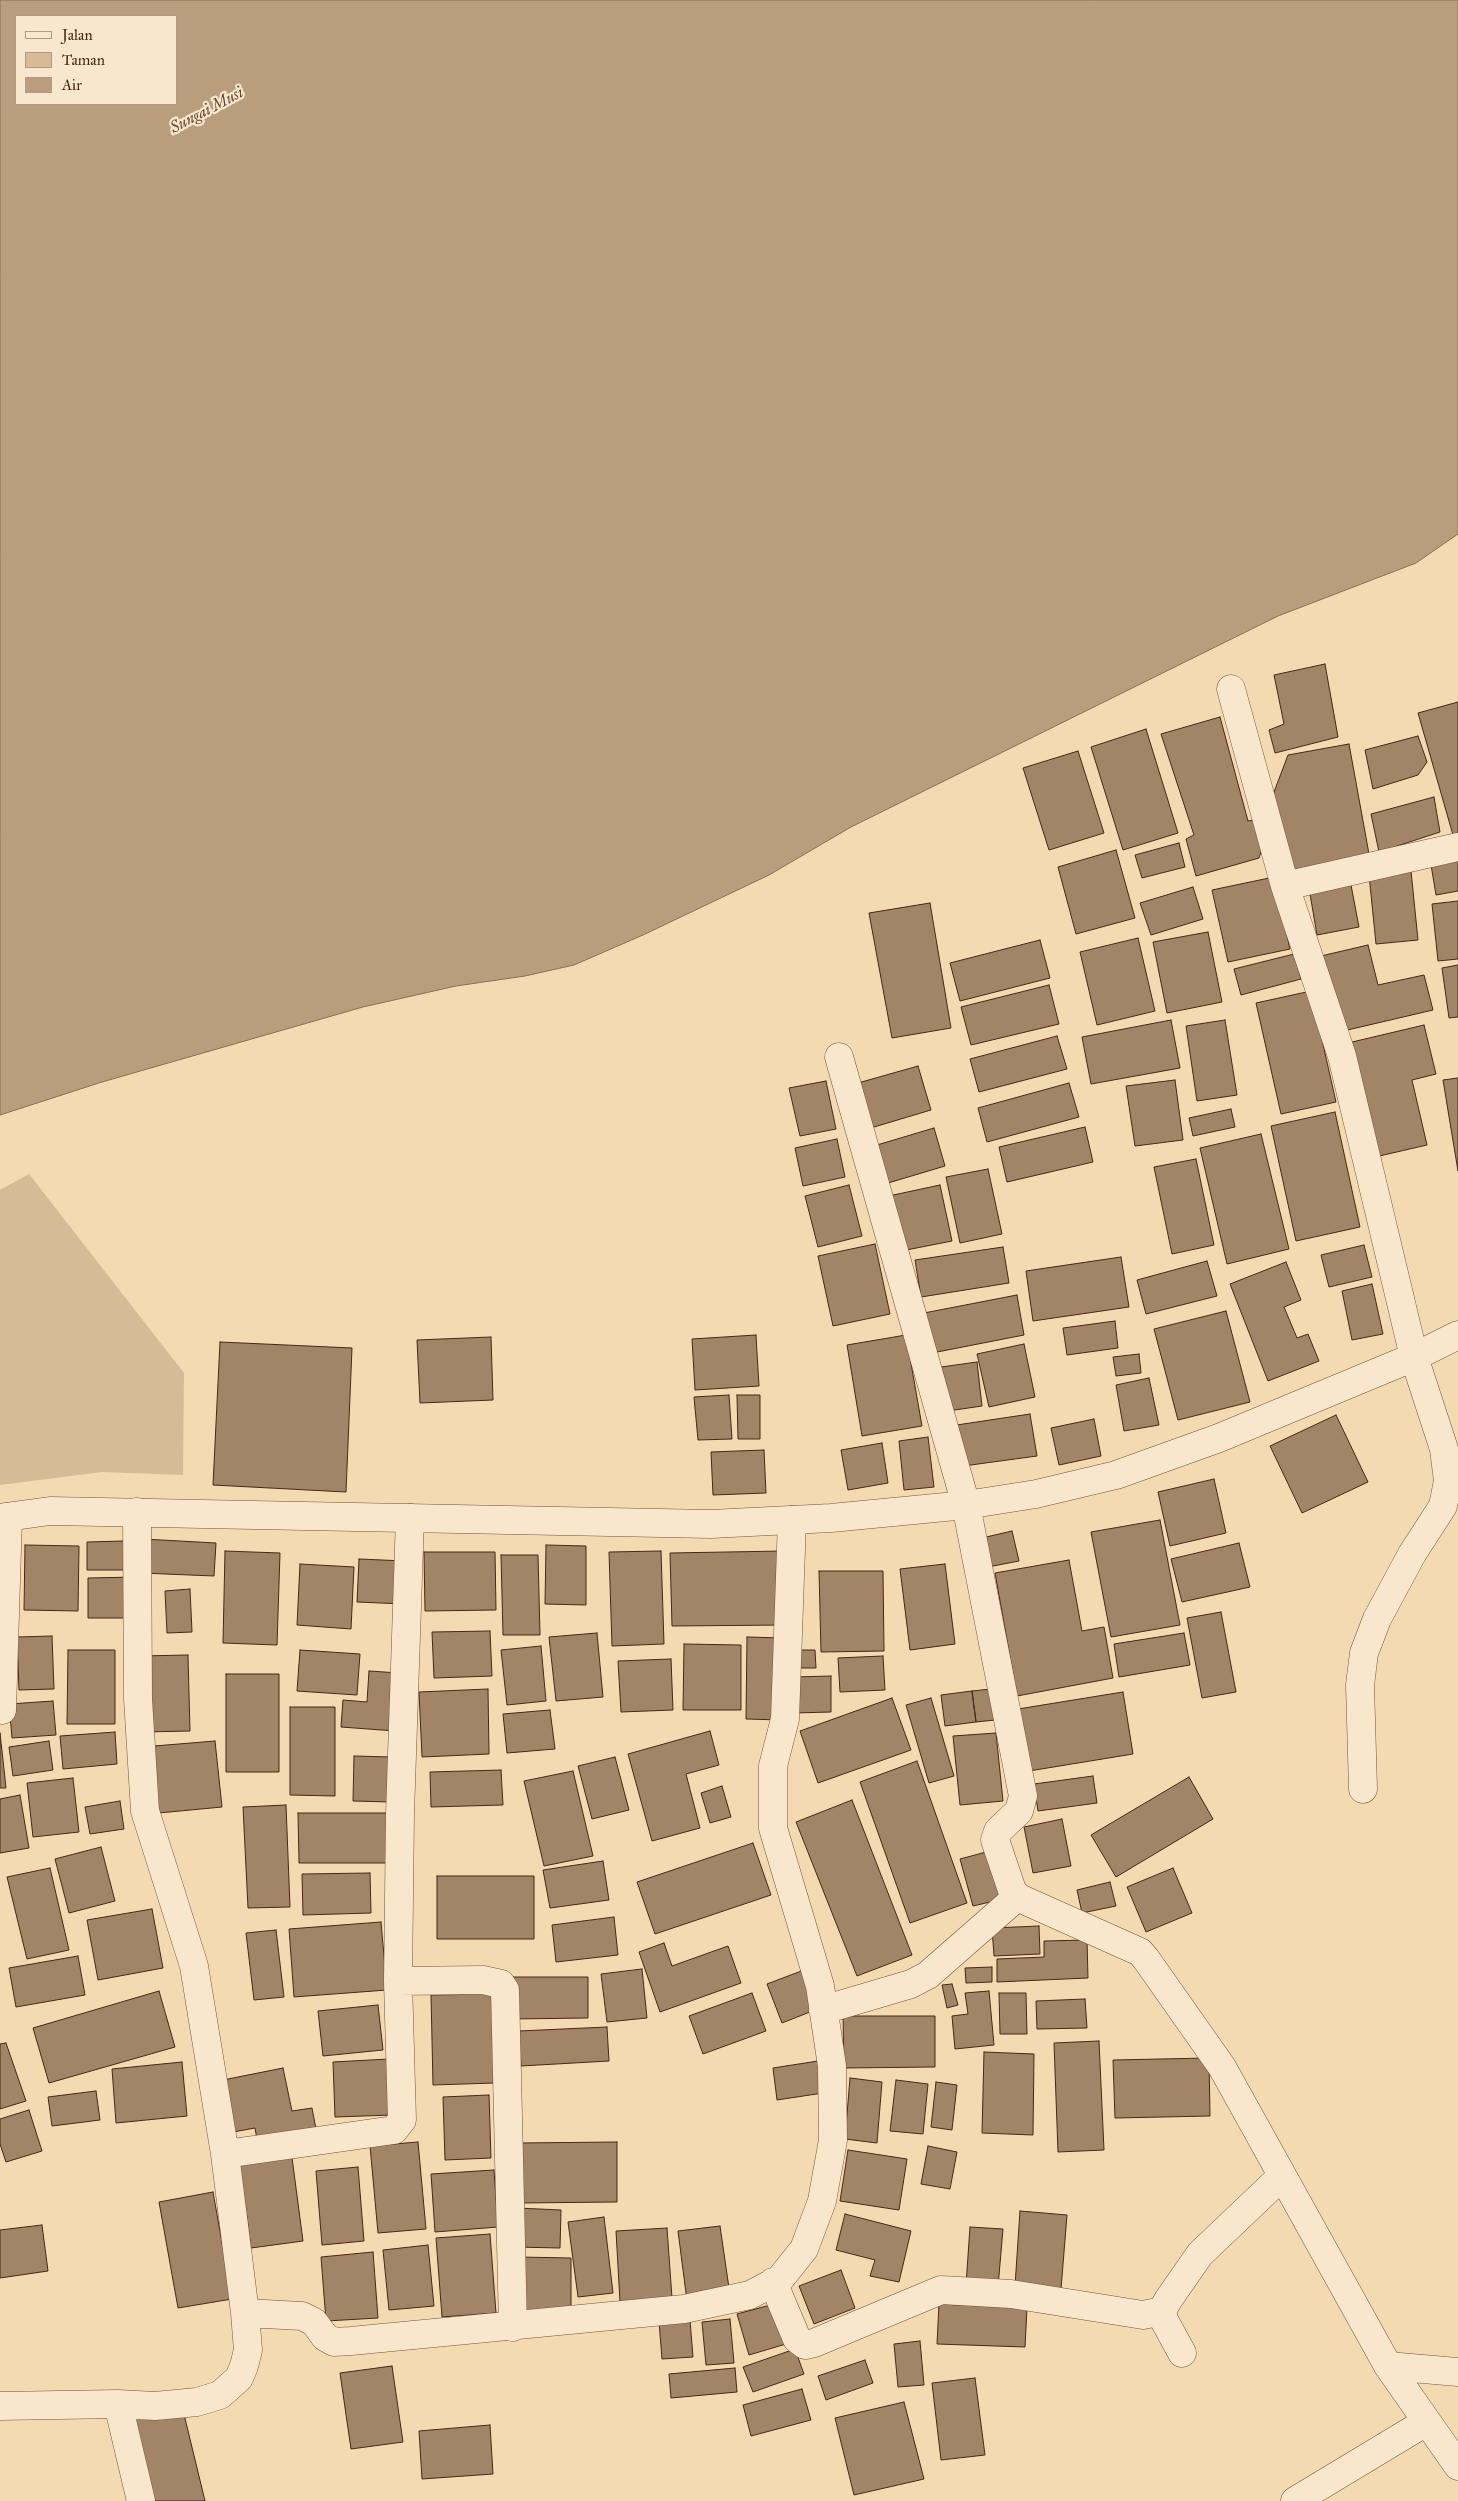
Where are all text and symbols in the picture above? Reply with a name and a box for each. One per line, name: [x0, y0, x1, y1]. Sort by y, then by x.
legend: [15, 15, 178, 105]
text: Jalan: [62, 26, 93, 44]
text: Taman: [62, 51, 105, 69]
text: Air: [62, 76, 82, 94]
water label: Sungai Musi: [167, 84, 247, 138]

